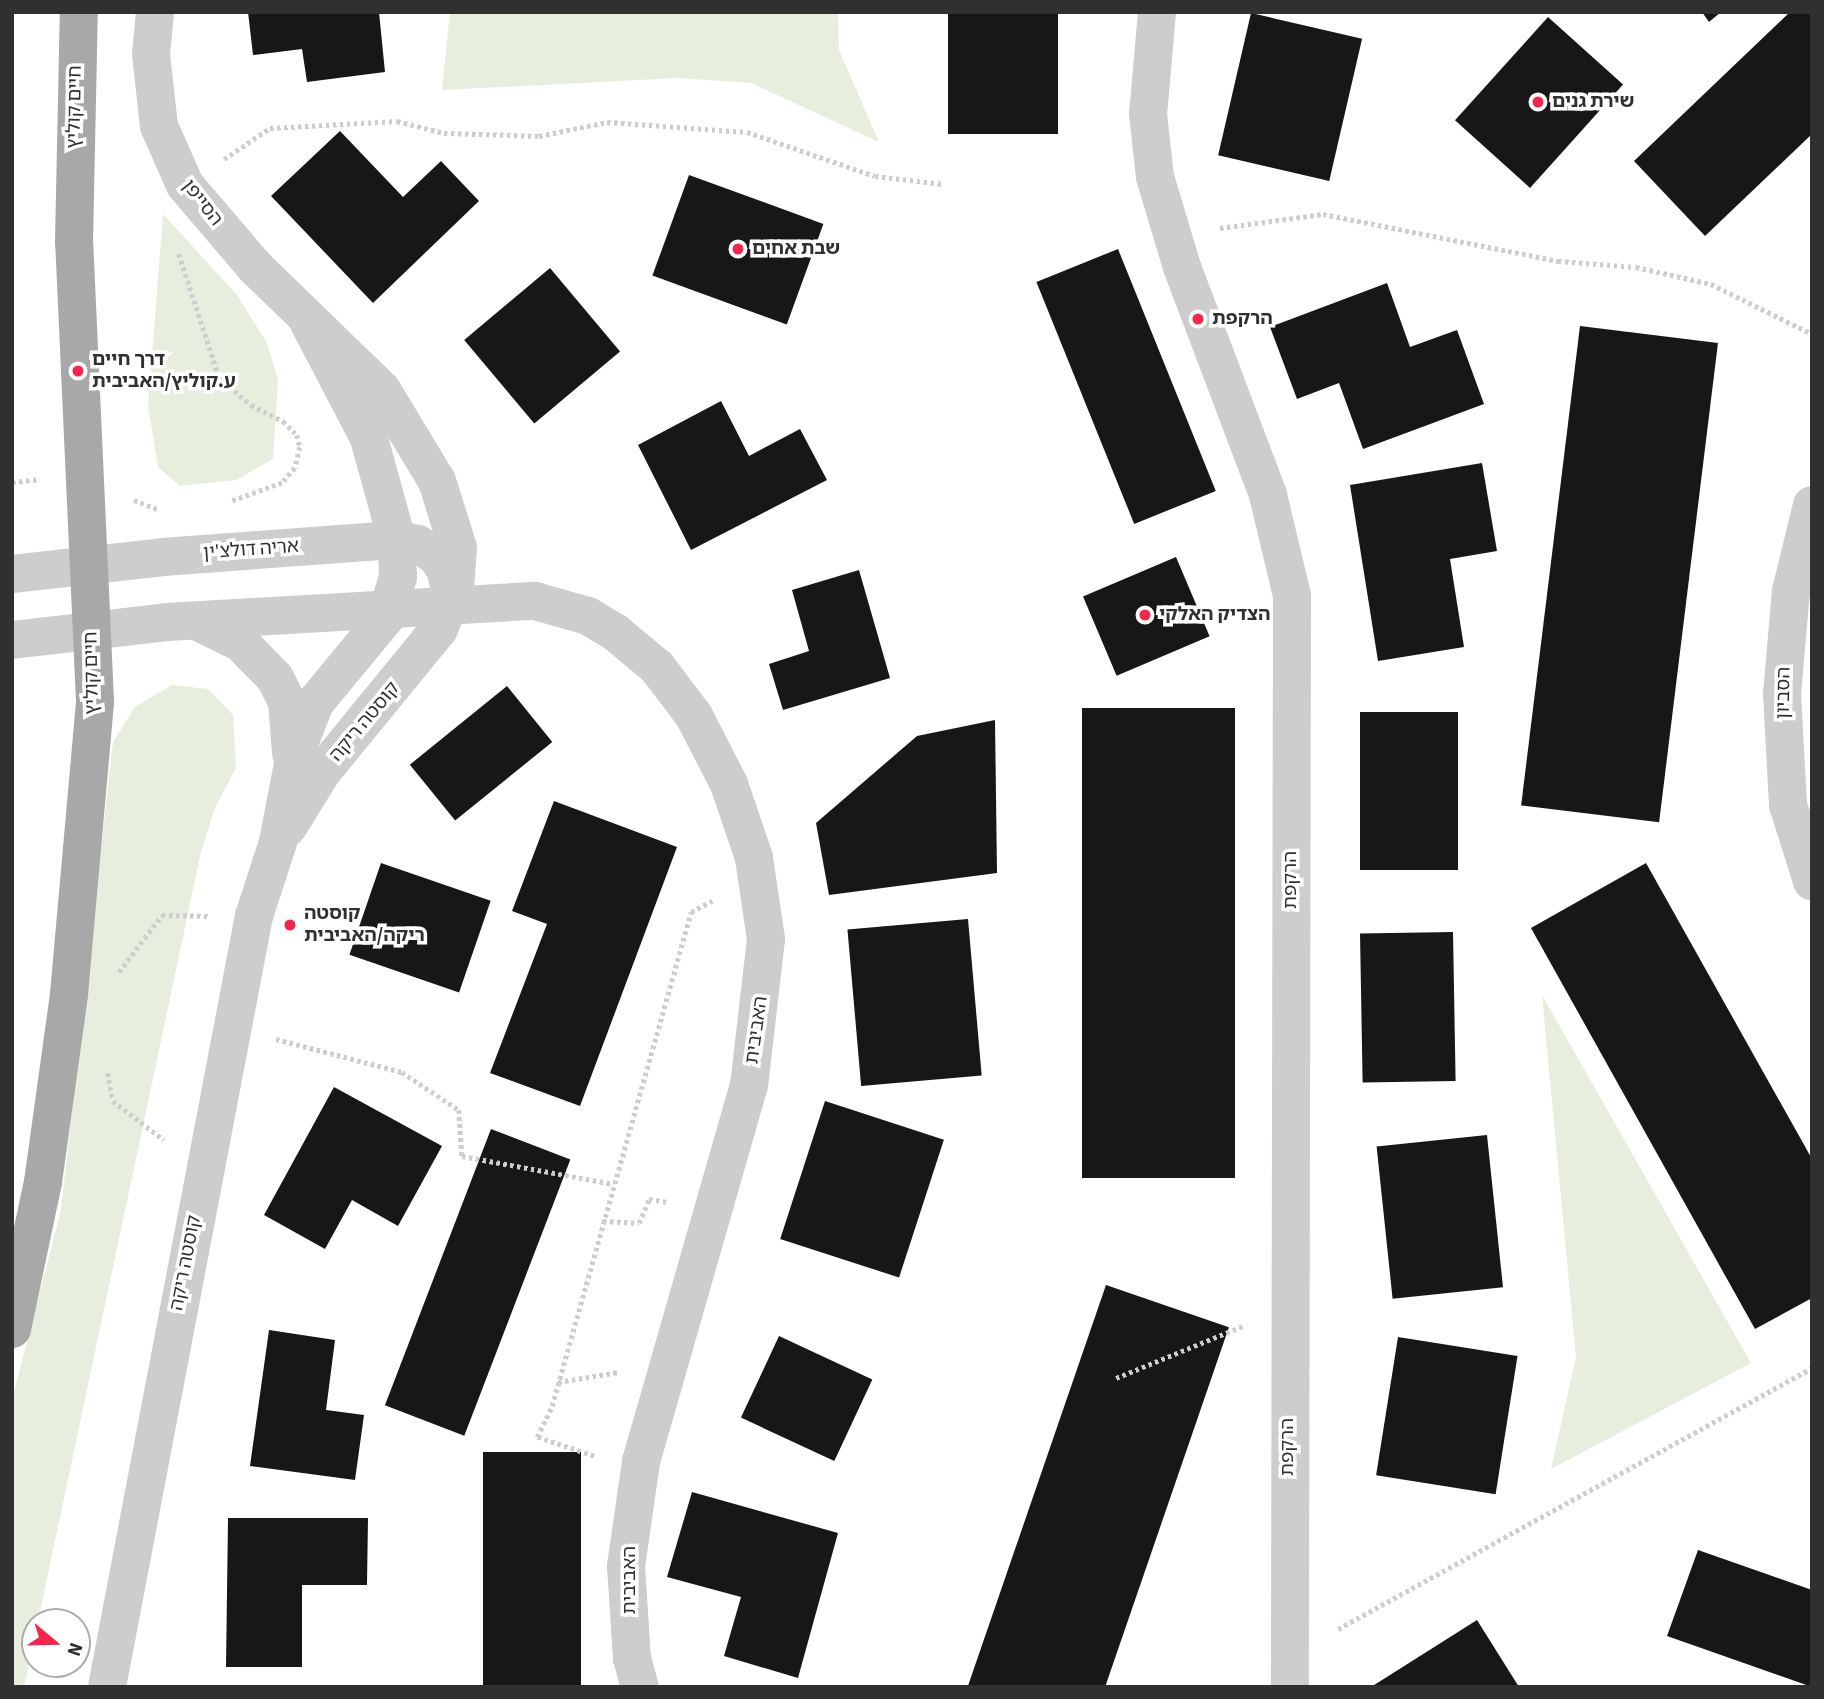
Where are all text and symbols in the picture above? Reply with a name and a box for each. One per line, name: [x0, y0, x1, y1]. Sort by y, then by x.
street label: חיים קוליץ: [63, 65, 87, 149]
place label: שירת גנים: [1552, 91, 1634, 113]
marker: שירת גנים: [1530, 94, 1546, 110]
street label: הסייפן: [177, 175, 227, 231]
place label: שבת אחים: [752, 238, 840, 260]
marker: שבת אחים: [730, 241, 746, 257]
place label: הרקפת: [1212, 308, 1273, 330]
marker: הרקפת: [1190, 311, 1206, 327]
place label: דרך חיים ע.קוליץ/האביבית: [92, 349, 236, 393]
marker: דרך חיים ע.קוליץ/האביבית: [70, 363, 86, 379]
street label: אריה דולצ'ין: [202, 535, 300, 565]
place label: הצדיק האלקי: [1159, 604, 1271, 626]
marker: הצדיק האלקי: [1137, 607, 1153, 623]
street label: חיים קוליץ: [80, 631, 104, 715]
street label: הסביון: [1772, 667, 1796, 719]
street label: קוסטה ריקה: [325, 678, 405, 766]
street label: הרקפת: [1280, 851, 1302, 909]
place label: קוסטה ריקה/האביבית: [304, 903, 425, 947]
marker: קוסטה ריקה/האביבית: [282, 917, 298, 933]
street label: האביבית: [741, 995, 773, 1065]
street label: קוסטה ריקה: [166, 1213, 206, 1313]
street label: הרקפת: [1277, 1418, 1299, 1476]
street label: האביבית: [619, 1546, 641, 1614]
north arrow: [21, 1608, 91, 1678]
text: N: [60, 1639, 89, 1660]

